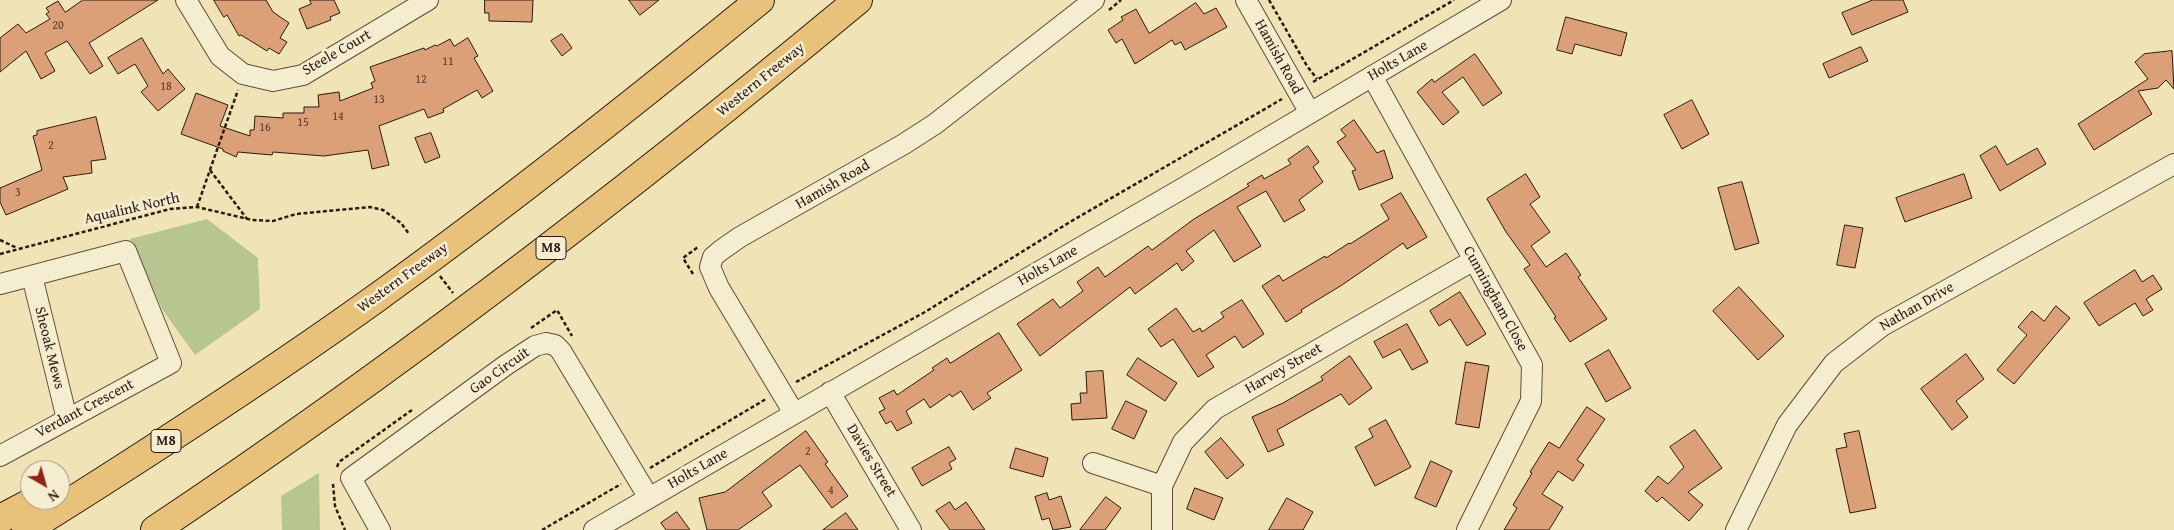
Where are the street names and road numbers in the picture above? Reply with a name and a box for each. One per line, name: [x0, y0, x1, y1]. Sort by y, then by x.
street label: Hamish Road: [1250, 17, 1306, 97]
street label: Steele Court: [299, 26, 375, 80]
street label: Holts Lane: [1365, 37, 1431, 85]
street label: Western Freeway: [713, 39, 809, 121]
street label: Hamish Road: [793, 157, 873, 213]
street label: Aqualink North: [83, 189, 181, 229]
road number: M8: [536, 237, 566, 260]
street label: Western Freeway: [354, 239, 452, 317]
street label: Holts Lane: [1015, 242, 1081, 290]
street label: Cunningham Close: [1459, 243, 1531, 355]
street label: Nathan Drive: [1877, 278, 1957, 336]
street label: Sheoak Mews: [30, 305, 68, 391]
street label: Harvey Street: [1242, 340, 1326, 398]
street label: Gao Circuit: [466, 344, 534, 398]
street label: Verdant Crescent: [33, 376, 137, 442]
street label: Davies Street: [842, 421, 900, 501]
road number: M8: [151, 430, 181, 452]
street label: Holts Lane: [665, 445, 731, 493]

